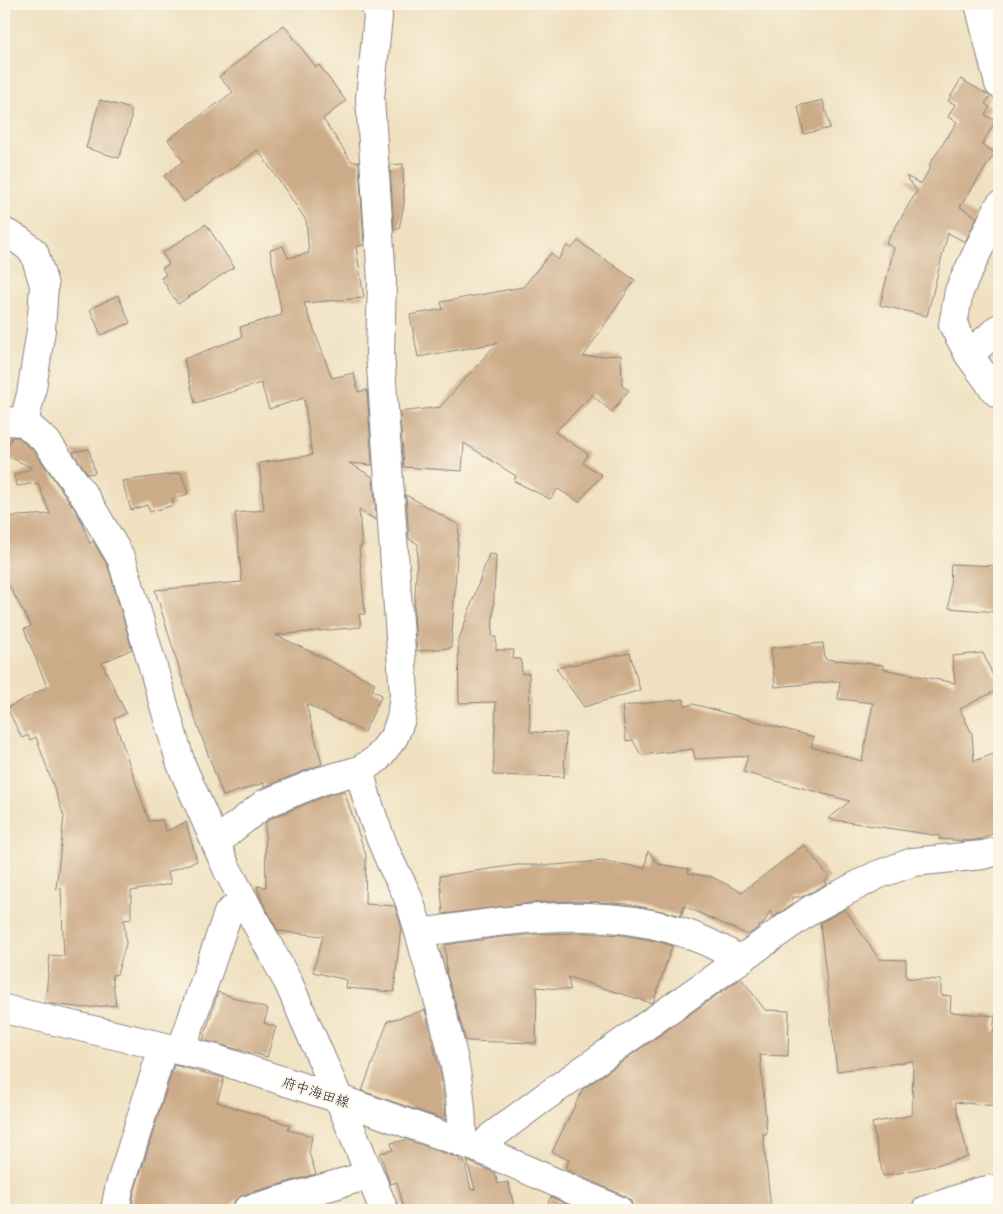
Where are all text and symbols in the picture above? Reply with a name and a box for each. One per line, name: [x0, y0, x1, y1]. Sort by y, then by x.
street label: 府中海田線: [280, 1072, 352, 1111]

